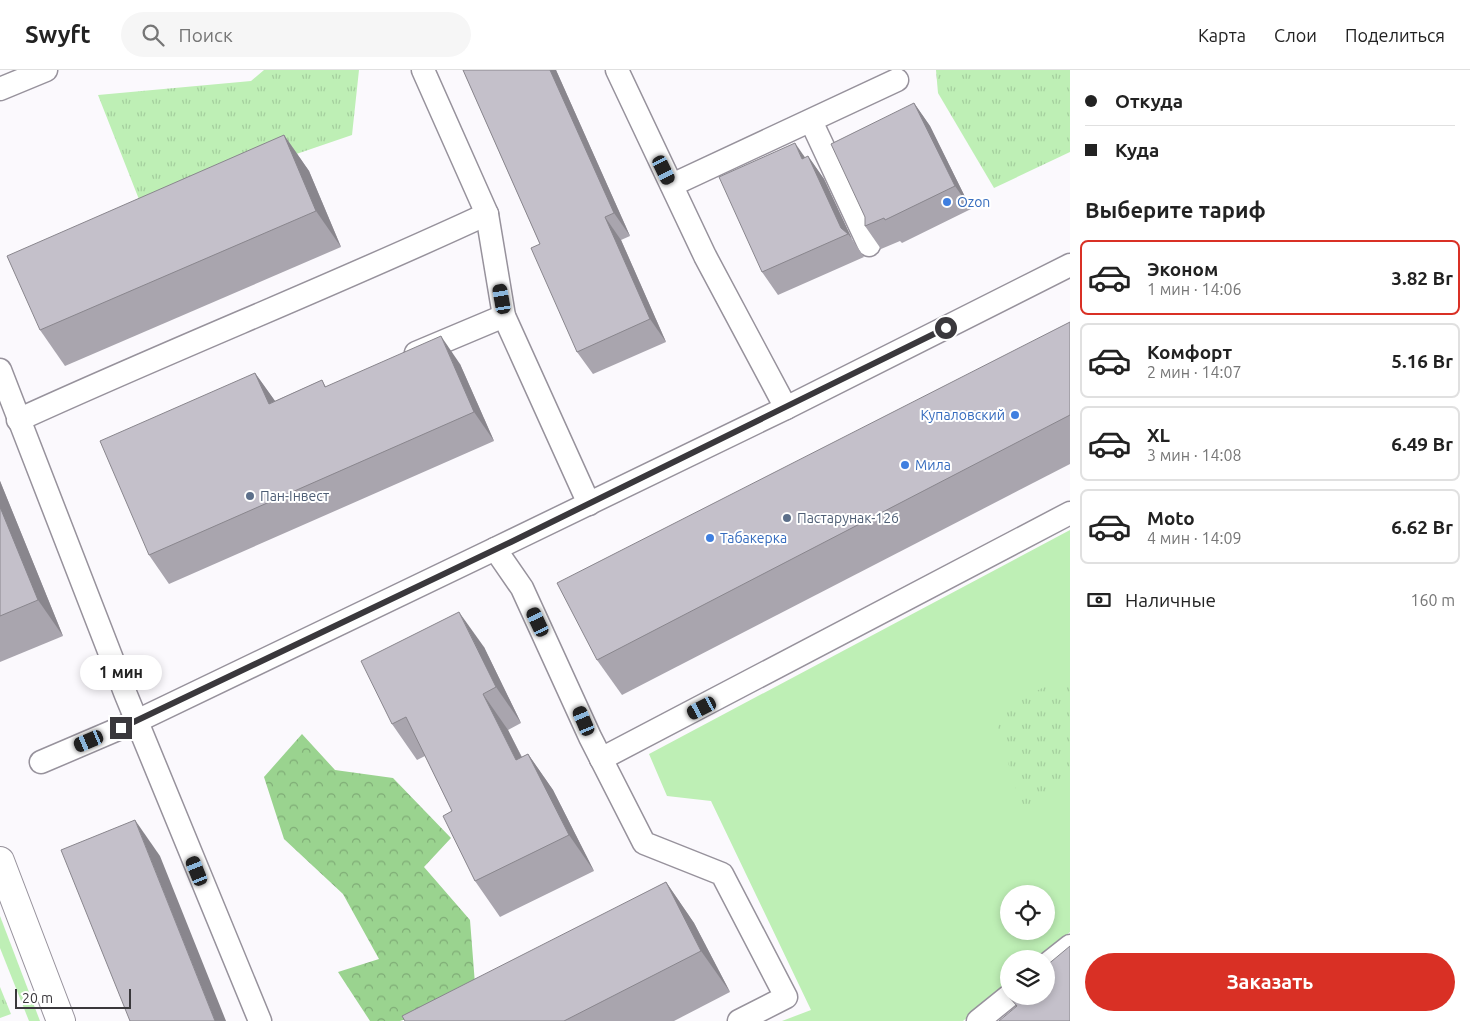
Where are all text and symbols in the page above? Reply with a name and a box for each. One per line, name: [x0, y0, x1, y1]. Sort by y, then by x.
search box: [121, 12, 471, 57]
text: Swyft: [25, 21, 91, 48]
icon: search: [139, 21, 167, 49]
text: Поиск: [179, 24, 233, 46]
text: Карта: [1198, 25, 1246, 45]
text: Слои: [1274, 25, 1317, 45]
text: Поделиться: [1345, 25, 1445, 45]
text: Откуда: [1115, 90, 1183, 112]
text: Куда: [1115, 139, 1159, 161]
car: [650, 153, 677, 187]
place label: Ozon: [957, 194, 990, 210]
marker: Ozon: [941, 196, 953, 208]
text: Выберите тариф: [1085, 197, 1266, 222]
icon: car: [1087, 255, 1132, 300]
text: Эконом: [1147, 258, 1218, 280]
text: 3.82 Br: [1391, 267, 1453, 289]
text: 1 мин · 14:06: [1147, 280, 1241, 298]
car: [492, 283, 511, 315]
route start: [935, 317, 957, 339]
icon: car: [1087, 338, 1132, 383]
text: Комфорт: [1147, 341, 1232, 363]
text: 5.16 Br: [1391, 350, 1453, 372]
text: 2 мин · 14:07: [1147, 363, 1241, 381]
place label: Купаловский: [921, 407, 1005, 423]
marker: Купаловский: [1009, 409, 1021, 421]
icon: car: [1087, 421, 1132, 466]
text: XL: [1147, 424, 1170, 446]
text: 6.49 Br: [1391, 433, 1453, 455]
text: 3 мин · 14:08: [1147, 446, 1241, 464]
place label: Мила: [915, 457, 951, 473]
marker: Мила: [899, 459, 911, 471]
place label: Пан-Інвест: [260, 488, 329, 504]
marker: Пан-Інвест: [244, 490, 256, 502]
icon: car: [1087, 504, 1132, 549]
text: Moto: [1147, 507, 1195, 529]
place label: Пастарунак-126: [797, 510, 899, 526]
marker: Пастарунак-126: [781, 512, 793, 524]
text: 6.62 Br: [1391, 516, 1453, 538]
text: 4 мин · 14:09: [1147, 529, 1241, 547]
place label: Табакерка: [720, 530, 787, 546]
marker: Табакерка: [704, 532, 716, 544]
icon: cash: [1085, 586, 1113, 614]
text: Наличные: [1125, 589, 1216, 611]
text: 160 m: [1410, 591, 1455, 609]
car: [524, 605, 551, 639]
callout: 1 мин: [80, 656, 162, 690]
text: 1 мин: [99, 663, 143, 681]
car: [685, 695, 718, 721]
car: [571, 704, 596, 738]
route end: [110, 717, 132, 739]
car: [72, 728, 105, 754]
car: [184, 854, 209, 888]
map controls: [1000, 885, 1055, 1005]
button: locate: [1000, 885, 1055, 940]
button: layers: [1000, 950, 1055, 1005]
button: Заказать: [1085, 953, 1455, 1011]
scale bar: [15, 986, 131, 1009]
text: 20 m: [22, 990, 53, 1006]

